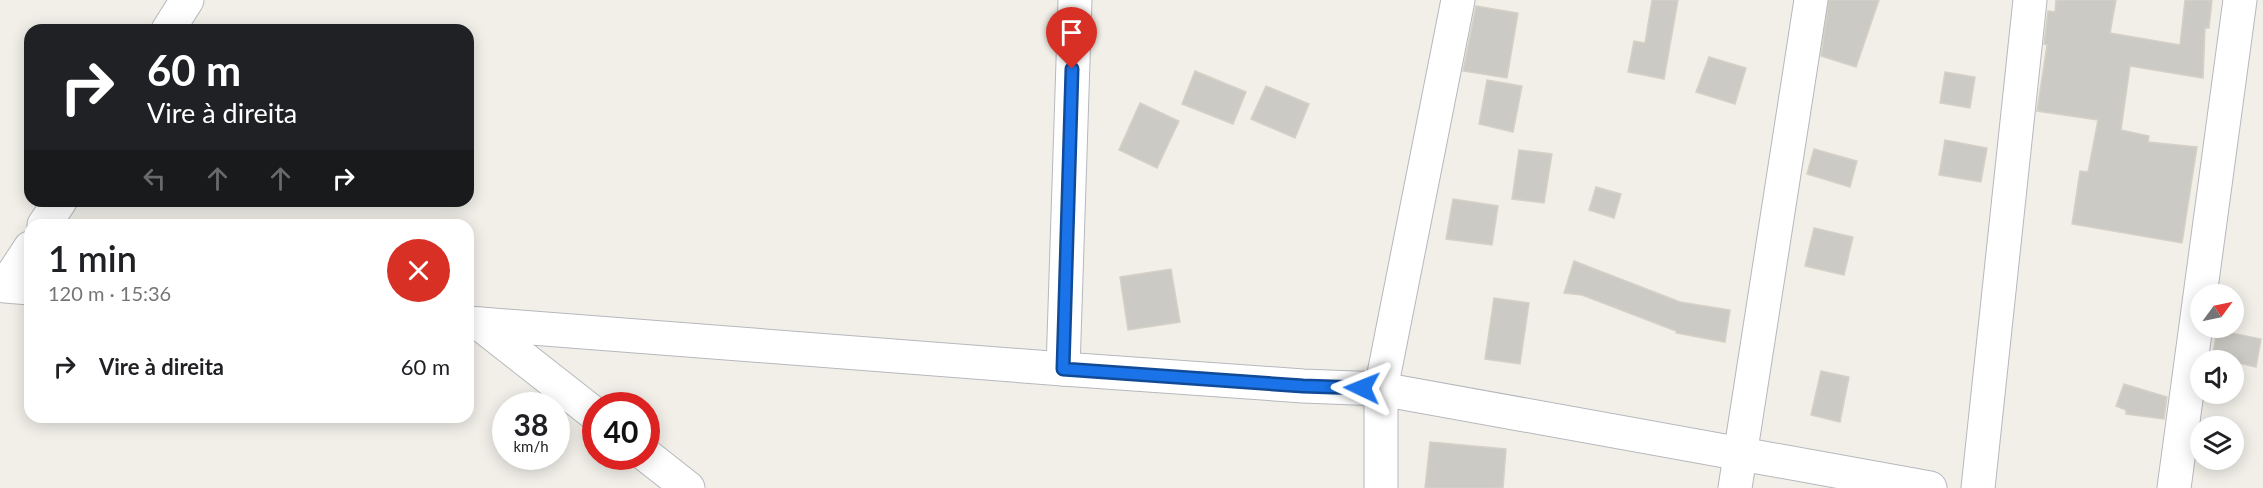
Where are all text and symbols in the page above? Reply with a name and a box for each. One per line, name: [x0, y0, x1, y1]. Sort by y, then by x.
pin: [1046, 7, 1097, 69]
icon: arrive: [1055, 16, 1088, 49]
text: 60 m: [147, 45, 241, 95]
icon: right: [48, 48, 126, 126]
text: Vire à direita: [147, 96, 297, 129]
icon: left: [138, 162, 171, 195]
icon: ahead: [201, 162, 234, 195]
icon: ahead: [264, 162, 297, 195]
icon: right: [327, 162, 360, 195]
text: 1 min: [48, 236, 137, 280]
button: close: [387, 239, 450, 302]
text: 120 m · 15:36: [48, 281, 171, 305]
north arrow: [2190, 284, 2244, 338]
map controls: [2190, 284, 2244, 470]
icon: right: [48, 350, 81, 383]
button: sound: [2190, 350, 2244, 404]
text: Vire à direita: [99, 353, 224, 380]
text: 60 m: [401, 353, 450, 380]
position arrow: [1330, 356, 1394, 420]
speed limit sign: 40: [582, 392, 660, 470]
text: 38: [514, 406, 548, 442]
button: layers: [2190, 416, 2244, 470]
text: km/h: [513, 437, 549, 455]

